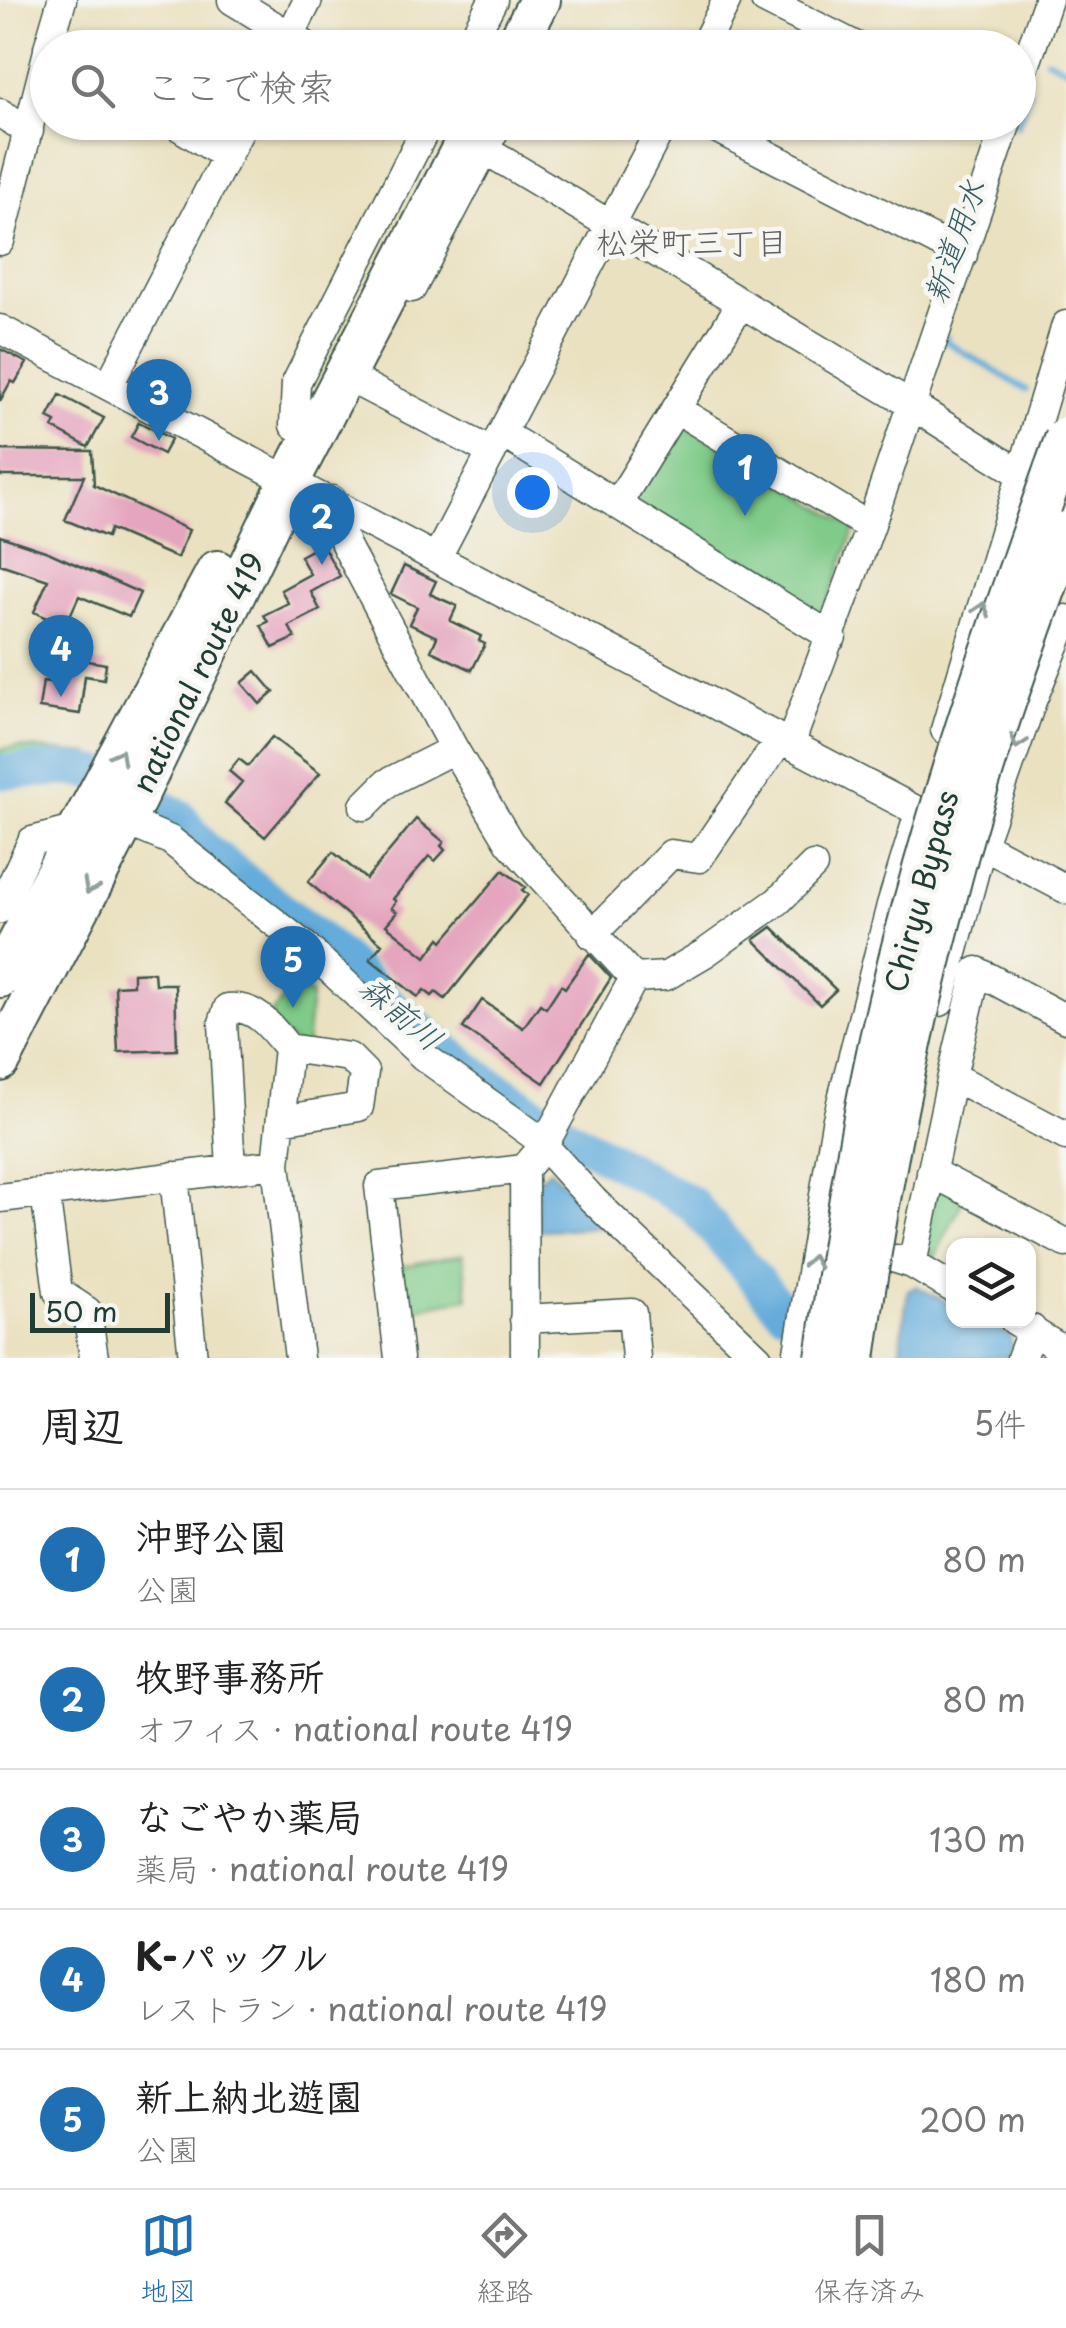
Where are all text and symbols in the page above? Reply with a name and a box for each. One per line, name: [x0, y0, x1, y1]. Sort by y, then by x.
search box: [30, 30, 1036, 140]
text: ここで検索: [145, 57, 335, 114]
icon: search: [65, 58, 120, 113]
water label: 新道用水: [909, 173, 997, 309]
district label: 松栄町三丁目: [596, 217, 788, 265]
pin: 3: [126, 358, 192, 441]
pin: 1: [712, 434, 778, 516]
your location: [507, 467, 558, 518]
pin: 2: [290, 482, 354, 565]
street label: national route 419: [119, 544, 275, 800]
one-way arrow: [970, 601, 991, 618]
pin: 4: [28, 614, 94, 697]
one-way arrow: [1009, 733, 1030, 750]
one-way arrow: [107, 749, 126, 767]
street label: Chiryu Bypass: [871, 785, 969, 997]
one-way arrow: [83, 877, 102, 895]
pin: 5: [260, 926, 326, 1008]
water label: 森前川: [350, 963, 454, 1061]
map controls: [946, 1238, 1036, 1328]
button: layers: [946, 1238, 1036, 1328]
one-way arrow: [800, 1253, 821, 1270]
scale bar: [30, 1288, 170, 1332]
text: 50 m: [45, 1289, 118, 1332]
text: 周辺: [40, 1392, 124, 1455]
text: 5件: [973, 1399, 1026, 1447]
text: 沖野公園: [135, 1507, 287, 1564]
text: 1: [65, 1535, 80, 1583]
text: 80 m: [942, 1535, 1026, 1583]
text: 公園: [135, 1564, 199, 1612]
text: 牧野事務所: [135, 1647, 325, 1704]
text: 2: [61, 1675, 84, 1723]
text: 80 m: [942, 1675, 1026, 1723]
text: オフィス · national route 419: [135, 1704, 573, 1752]
text: なごやか薬局: [135, 1787, 363, 1844]
text: 3: [62, 1815, 83, 1863]
text: 130 m: [929, 1815, 1026, 1863]
text: 薬局 · national route 419: [135, 1844, 509, 1892]
text: K-パックル: [135, 1927, 329, 1984]
text: 4: [62, 1955, 83, 2003]
text: 180 m: [930, 1955, 1026, 2003]
text: レストラン · national route 419: [135, 1984, 607, 2032]
text: 新上納北遊園: [135, 2067, 363, 2124]
text: 5: [62, 2095, 83, 2143]
text: 200 m: [919, 2095, 1026, 2143]
text: 公園: [135, 2124, 199, 2172]
tab: 地図: [140, 2208, 196, 2311]
tab: 経路: [477, 2208, 533, 2311]
tab: 保存済み: [814, 2208, 926, 2311]

